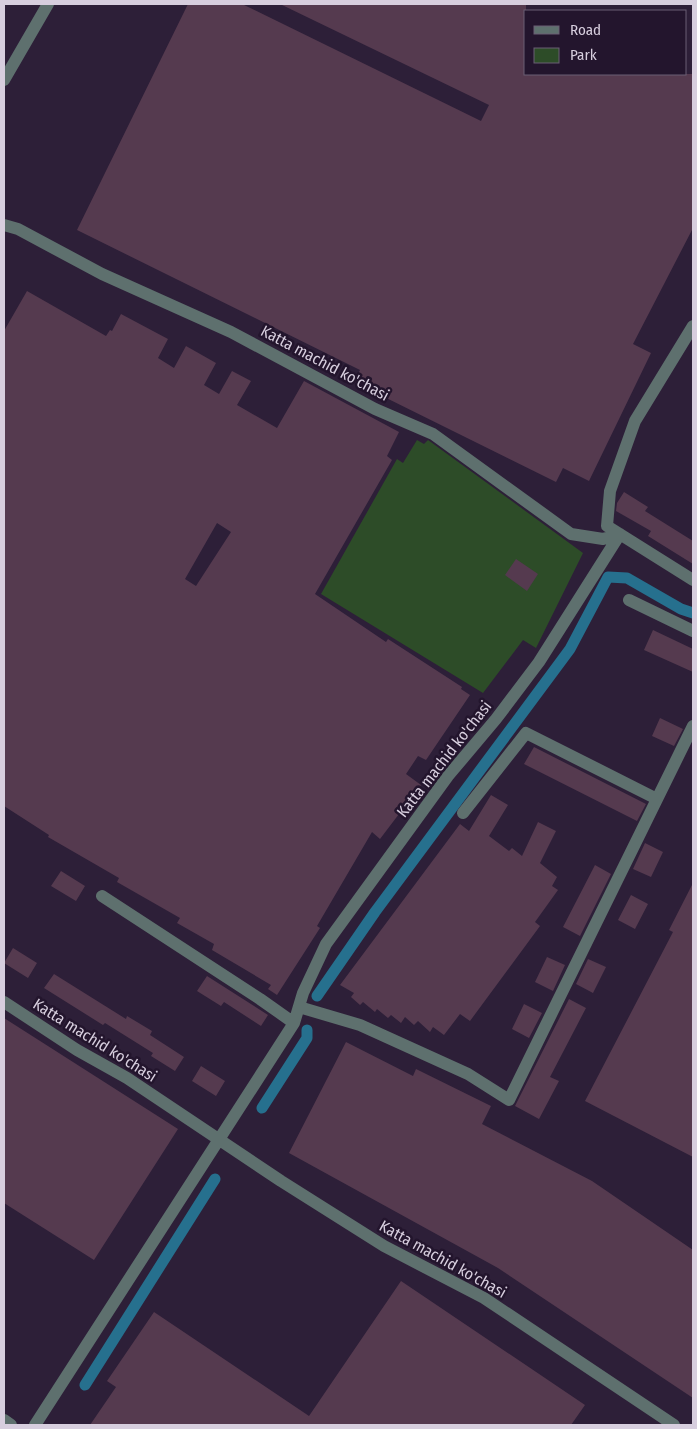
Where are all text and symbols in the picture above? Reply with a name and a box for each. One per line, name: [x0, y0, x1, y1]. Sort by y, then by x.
legend: [524, 10, 687, 75]
text: Road: [570, 21, 601, 39]
text: Park: [570, 46, 597, 64]
street label: Katta machid ko'chasi: [258, 321, 392, 405]
street label: Katta machid ko'chasi: [393, 697, 495, 821]
street label: Katta machid ko'chasi: [30, 994, 160, 1086]
street label: Katta machid ko'chasi: [376, 1216, 510, 1302]

